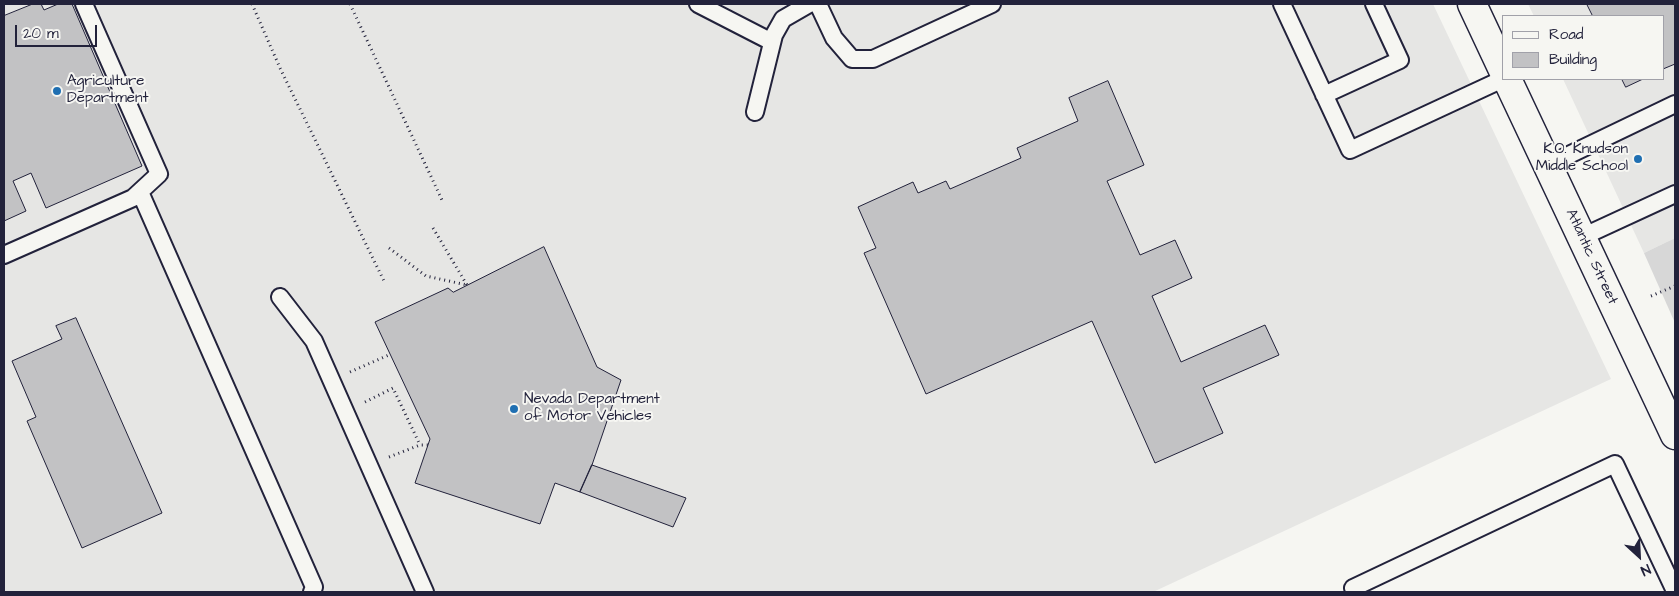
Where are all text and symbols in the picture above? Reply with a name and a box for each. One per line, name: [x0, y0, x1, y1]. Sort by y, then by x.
scale bar: [18, 15, 100, 47]
legend: [1502, 15, 1664, 80]
text: 20 m: [23, 23, 59, 44]
text: Road: [1549, 24, 1583, 45]
text: Building: [1549, 49, 1597, 70]
place label: Agriculture Department: [67, 73, 149, 108]
marker: Agriculture Department: [51, 85, 63, 97]
place label: K.O. Knudson Middle School: [1536, 141, 1628, 176]
marker: K.O. Knudson Middle School: [1632, 153, 1644, 165]
street label: Atlantic Street: [1561, 206, 1621, 308]
place label: Nevada Department of Motor Vehicles: [524, 391, 660, 426]
marker: Nevada Department of Motor Vehicles: [508, 403, 520, 415]
north arrow: [1614, 531, 1664, 581]
text: N: [1637, 559, 1654, 581]

